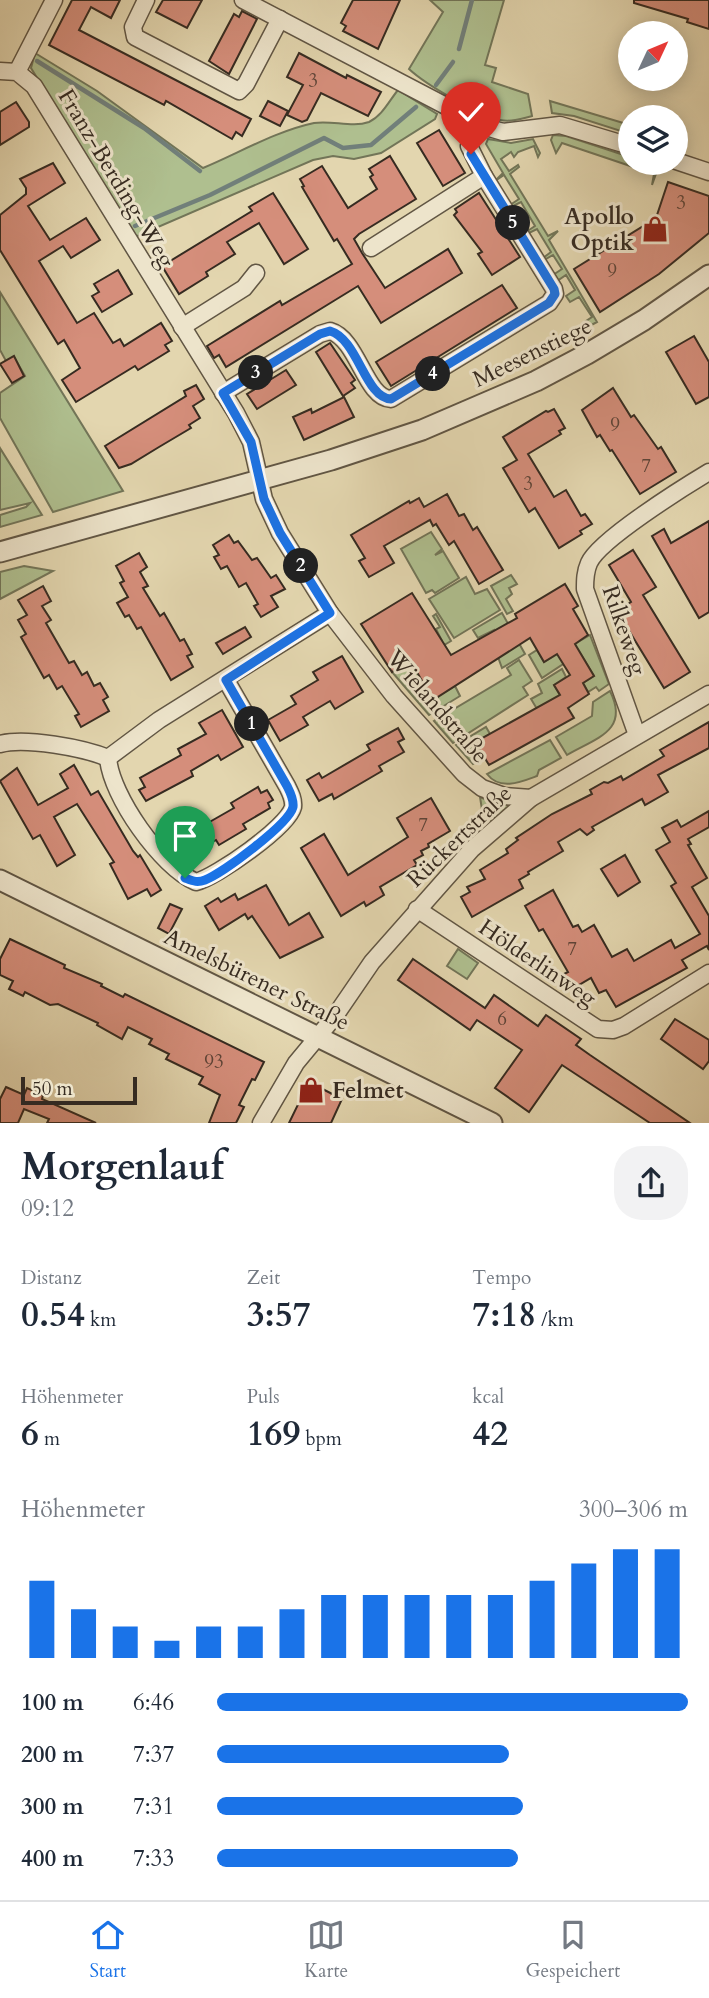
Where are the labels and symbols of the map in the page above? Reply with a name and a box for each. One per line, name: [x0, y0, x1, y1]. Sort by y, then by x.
north arrow: [618, 21, 688, 91]
house number: 3: [308, 68, 318, 94]
pin: [441, 82, 501, 154]
street label: Franz-Berding-Weg: [51, 83, 182, 273]
house number: 3: [676, 190, 686, 216]
place label: Apollo Optik: [564, 201, 635, 258]
pin: 5: [496, 206, 530, 241]
shop icon: Apollo Optik: [640, 214, 670, 244]
house number: 9: [607, 258, 617, 284]
street label: Meesenstiege: [467, 310, 597, 395]
pin: 3: [238, 356, 274, 390]
pin: 4: [416, 356, 450, 392]
house number: 9: [610, 412, 620, 438]
house number: 7: [641, 453, 651, 479]
house number: 3: [523, 471, 533, 497]
pin: 2: [284, 548, 318, 584]
street label: Rilkeweg: [595, 581, 654, 679]
street label: Wielandstraße: [379, 642, 496, 770]
pin: 1: [234, 706, 270, 742]
street label: Rückertstraße: [400, 778, 519, 894]
pin: [155, 806, 215, 878]
house number: 7: [418, 812, 428, 838]
street label: Hölderlinweg: [473, 912, 603, 1013]
street label: Amelsbürener Straße: [159, 921, 355, 1038]
house number: 7: [567, 936, 577, 962]
house number: 6: [497, 1006, 507, 1032]
house number: 93: [204, 1049, 224, 1075]
scale bar: [21, 1074, 136, 1106]
shop icon: Felmet: [296, 1075, 326, 1105]
place label: Felmet: [332, 1075, 404, 1106]

